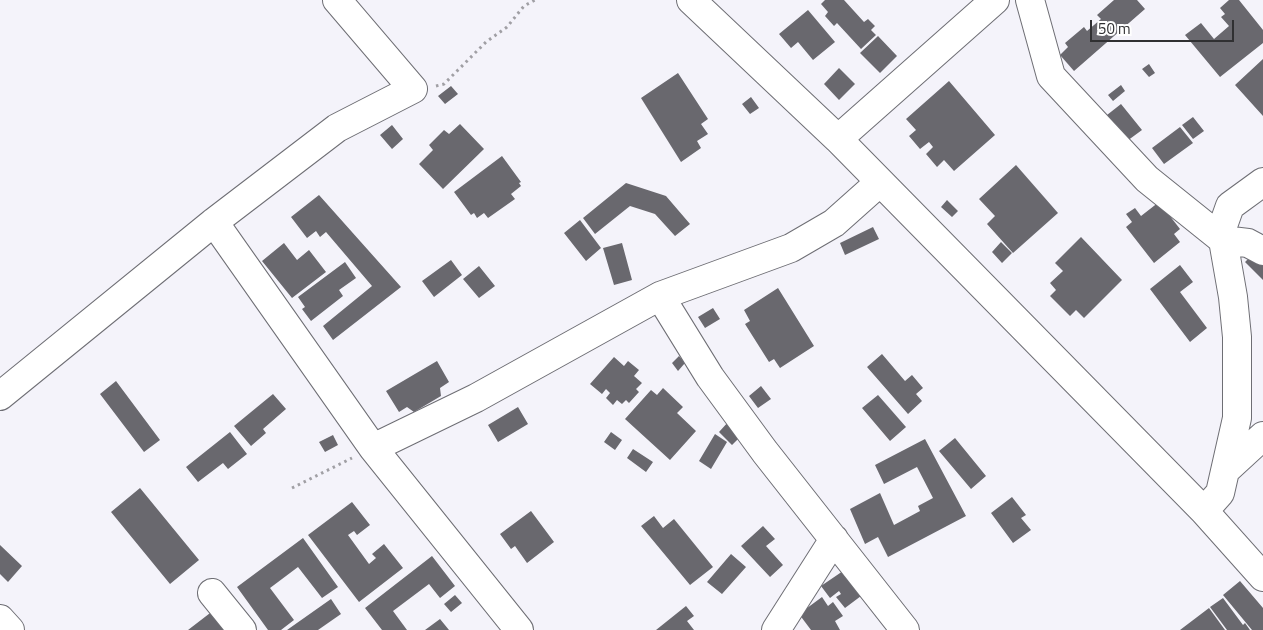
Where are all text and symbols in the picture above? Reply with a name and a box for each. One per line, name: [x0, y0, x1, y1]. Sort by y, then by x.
scale bar: [1093, 10, 1237, 42]
text: 50 m: [1098, 17, 1131, 40]

